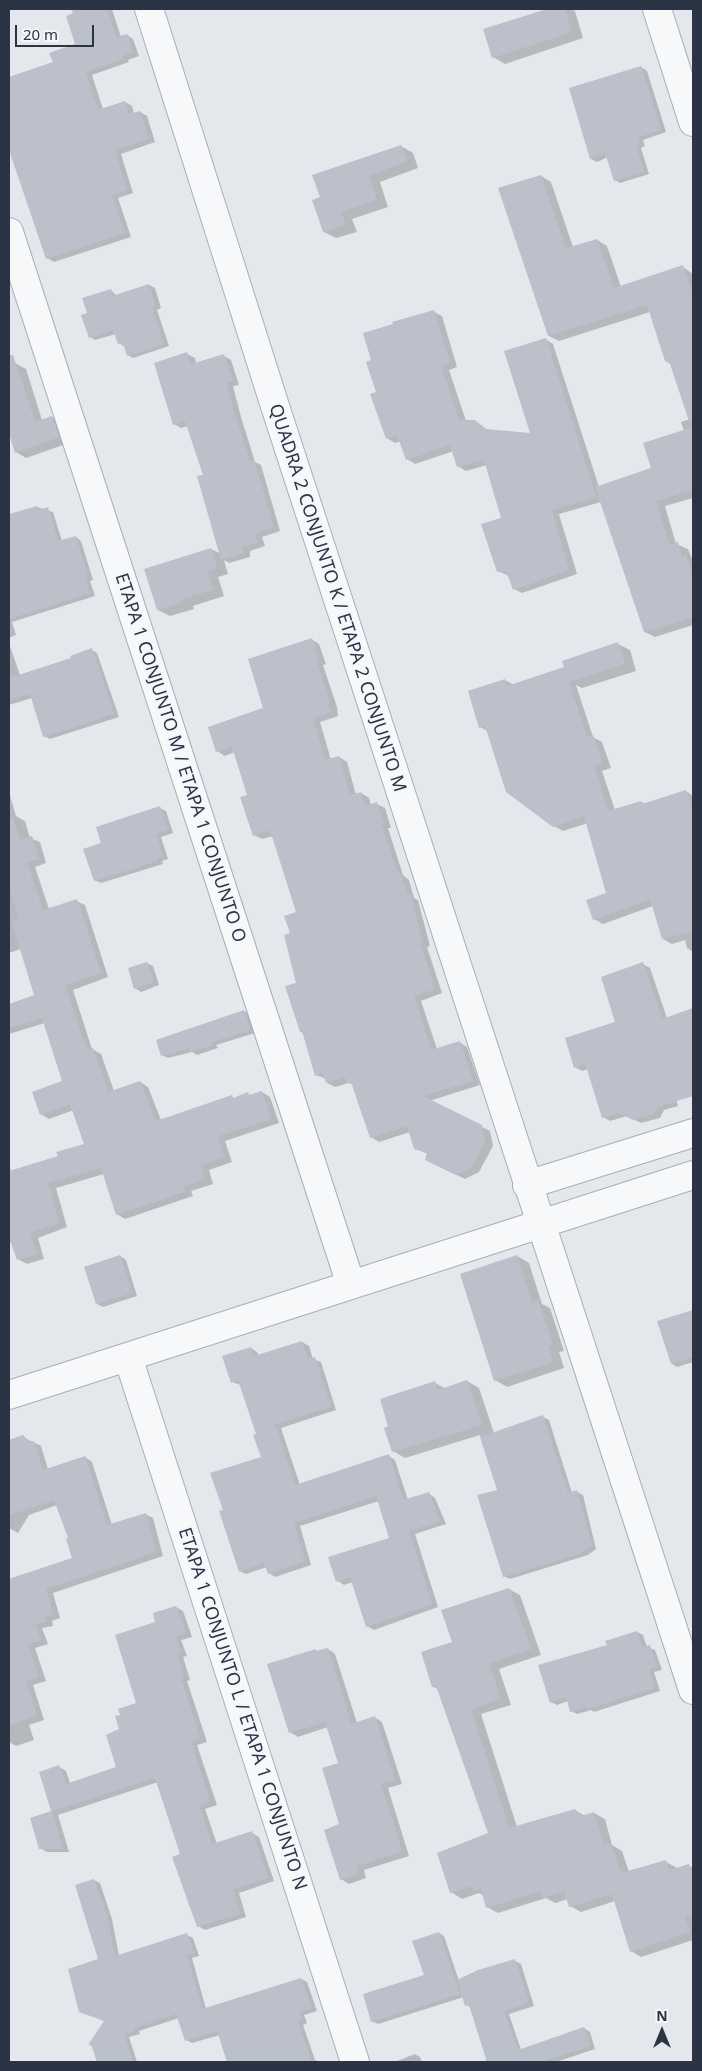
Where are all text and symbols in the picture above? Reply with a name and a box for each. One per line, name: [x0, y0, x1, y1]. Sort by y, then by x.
scale bar: [18, 15, 96, 47]
text: 20 m: [23, 24, 58, 44]
street label: QUADRA 2 CONJUNTO K / ETAPA 2 CONJUNTO M: [264, 401, 410, 795]
street label: ETAPA 1 CONJUNTO M / ETAPA 1 CONJUNTO O: [110, 571, 250, 945]
street label: ETAPA 1 CONJUNTO L / ETAPA 1 CONJUNTO N: [173, 1525, 311, 1893]
north arrow: [637, 2006, 687, 2056]
text: N: [656, 2006, 668, 2025]

